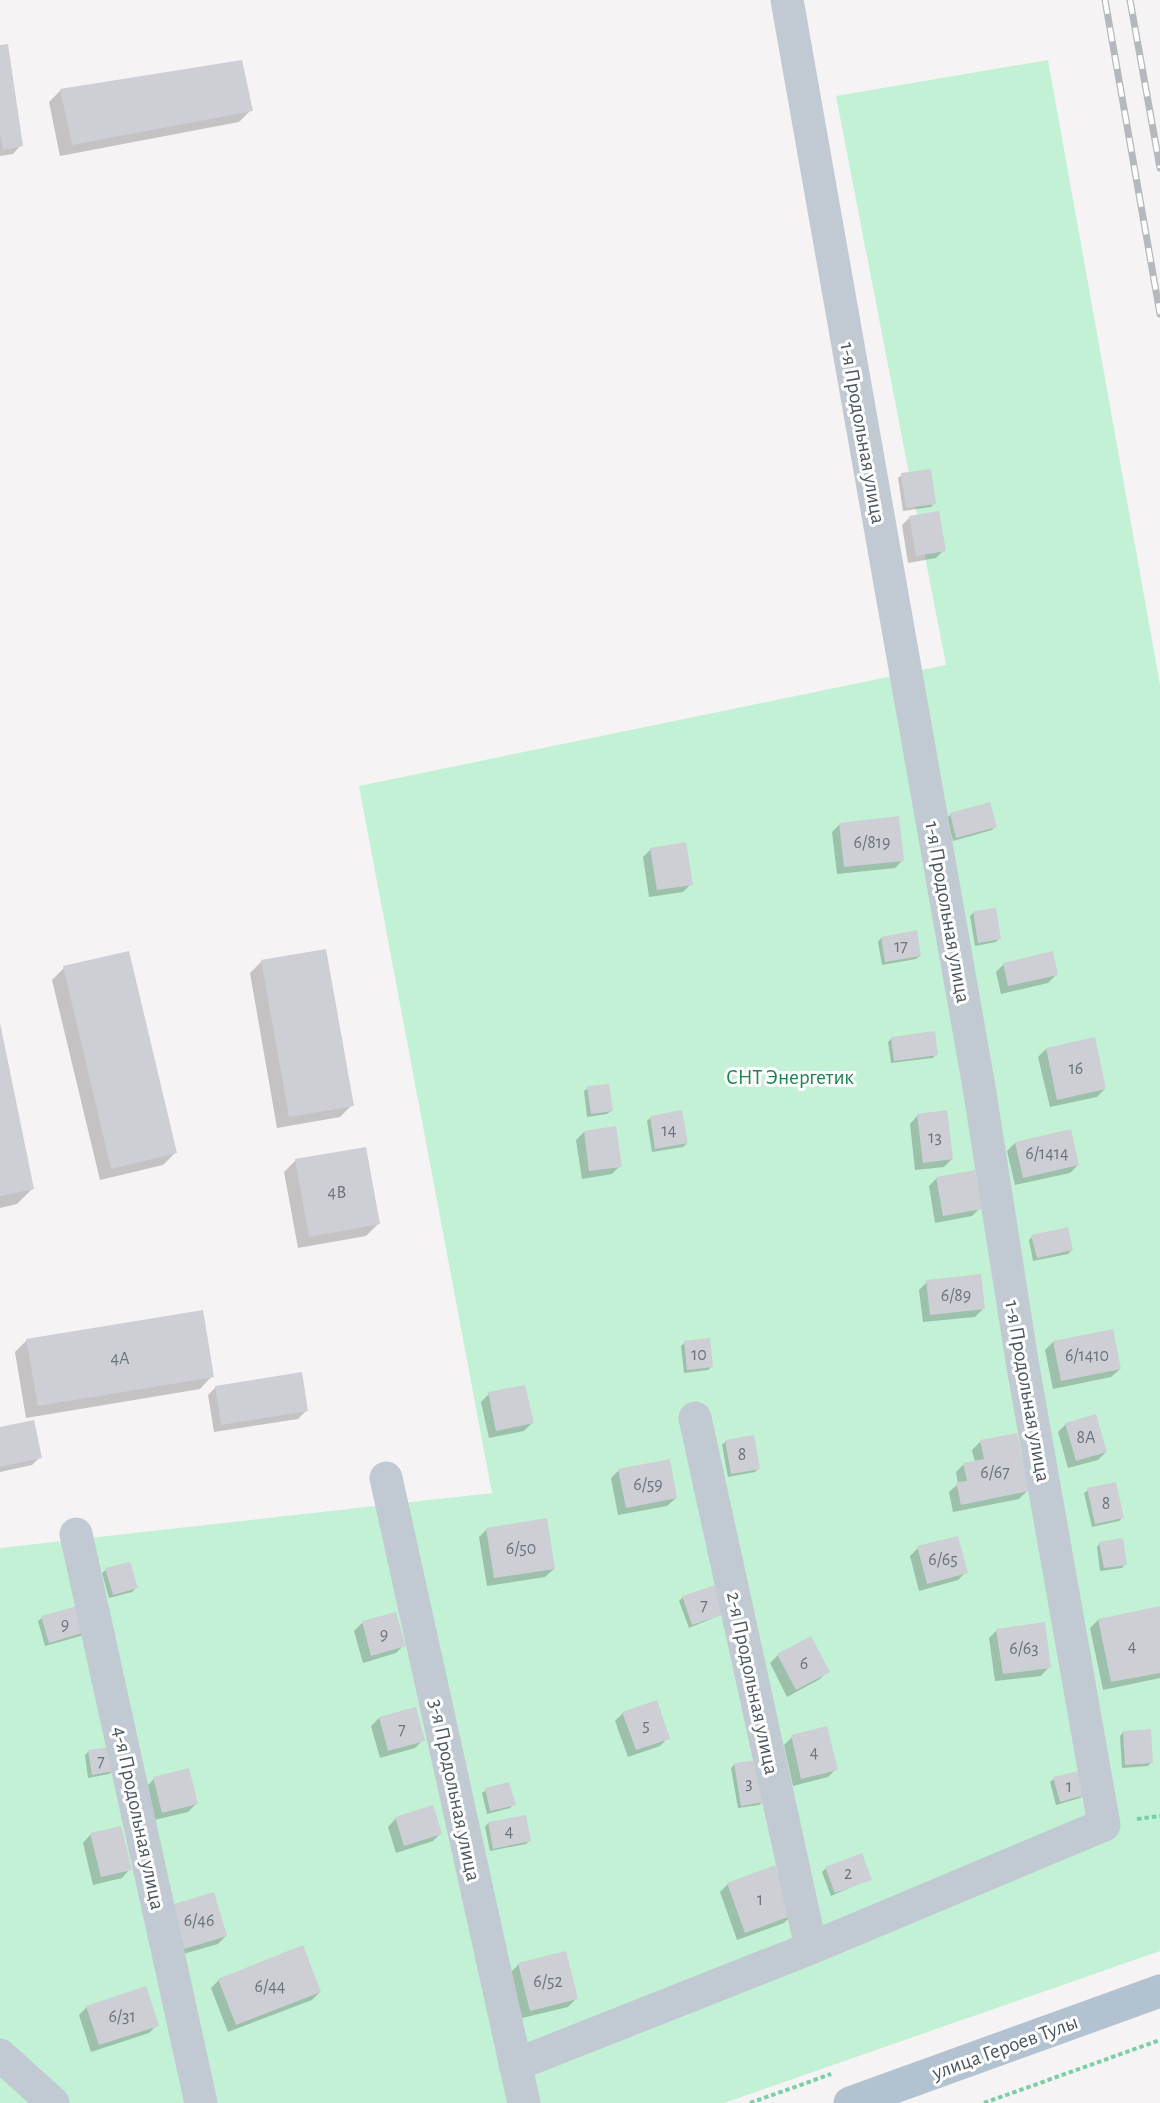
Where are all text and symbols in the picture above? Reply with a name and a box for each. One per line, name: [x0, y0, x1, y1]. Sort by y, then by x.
street label: 1-я Продольная улица: [836, 341, 889, 526]
street label: 1-я Продольная улица: [921, 820, 974, 1005]
house number: 6/819: [854, 834, 890, 852]
house number: 17: [894, 938, 908, 956]
house number: 16: [1069, 1060, 1083, 1078]
park label: СНТ Энергетик: [726, 1067, 854, 1088]
house number: 14: [662, 1122, 677, 1140]
house number: 13: [928, 1129, 942, 1147]
house number: 6/1414: [1025, 1145, 1069, 1163]
house number: 4В: [328, 1184, 346, 1202]
house number: 6/89: [941, 1287, 971, 1305]
street label: 1-я Продольная улица: [1001, 1299, 1054, 1484]
house number: 10: [691, 1346, 707, 1364]
house number: 6/1410: [1065, 1347, 1109, 1365]
house number: 4А: [110, 1350, 130, 1368]
house number: 8А: [1076, 1429, 1096, 1447]
house number: 8: [738, 1446, 746, 1464]
house number: 6/67: [980, 1464, 1010, 1482]
house number: 6/59: [633, 1476, 663, 1494]
house number: 8: [1102, 1495, 1110, 1513]
house number: 6/50: [506, 1540, 536, 1558]
house number: 6/65: [928, 1551, 958, 1569]
street label: 2-я Продольная улица: [723, 1590, 782, 1777]
house number: 7: [700, 1597, 708, 1615]
house number: 9: [61, 1616, 69, 1634]
house number: 9: [380, 1626, 388, 1644]
house number: 4: [1128, 1638, 1137, 1656]
house number: 6/63: [1009, 1640, 1039, 1658]
house number: 6: [800, 1655, 808, 1673]
street label: 3-я Продольная улица: [425, 1697, 484, 1883]
house number: 5: [642, 1717, 650, 1735]
house number: 7: [398, 1721, 406, 1739]
street label: 4-я Продольная улица: [109, 1725, 168, 1912]
house number: 4: [810, 1744, 819, 1762]
house number: 7: [97, 1753, 105, 1771]
house number: 3: [745, 1775, 753, 1793]
house number: 1: [1066, 1778, 1072, 1796]
house number: 4: [505, 1823, 514, 1841]
house number: 2: [844, 1865, 852, 1883]
house number: 1: [757, 1891, 763, 1909]
house number: 6/46: [184, 1912, 214, 1930]
house number: 6/52: [533, 1973, 563, 1991]
house number: 6/44: [255, 1978, 286, 1996]
house number: 6/31: [108, 2008, 136, 2026]
street label: улица Героев Тулы: [929, 2011, 1081, 2084]

